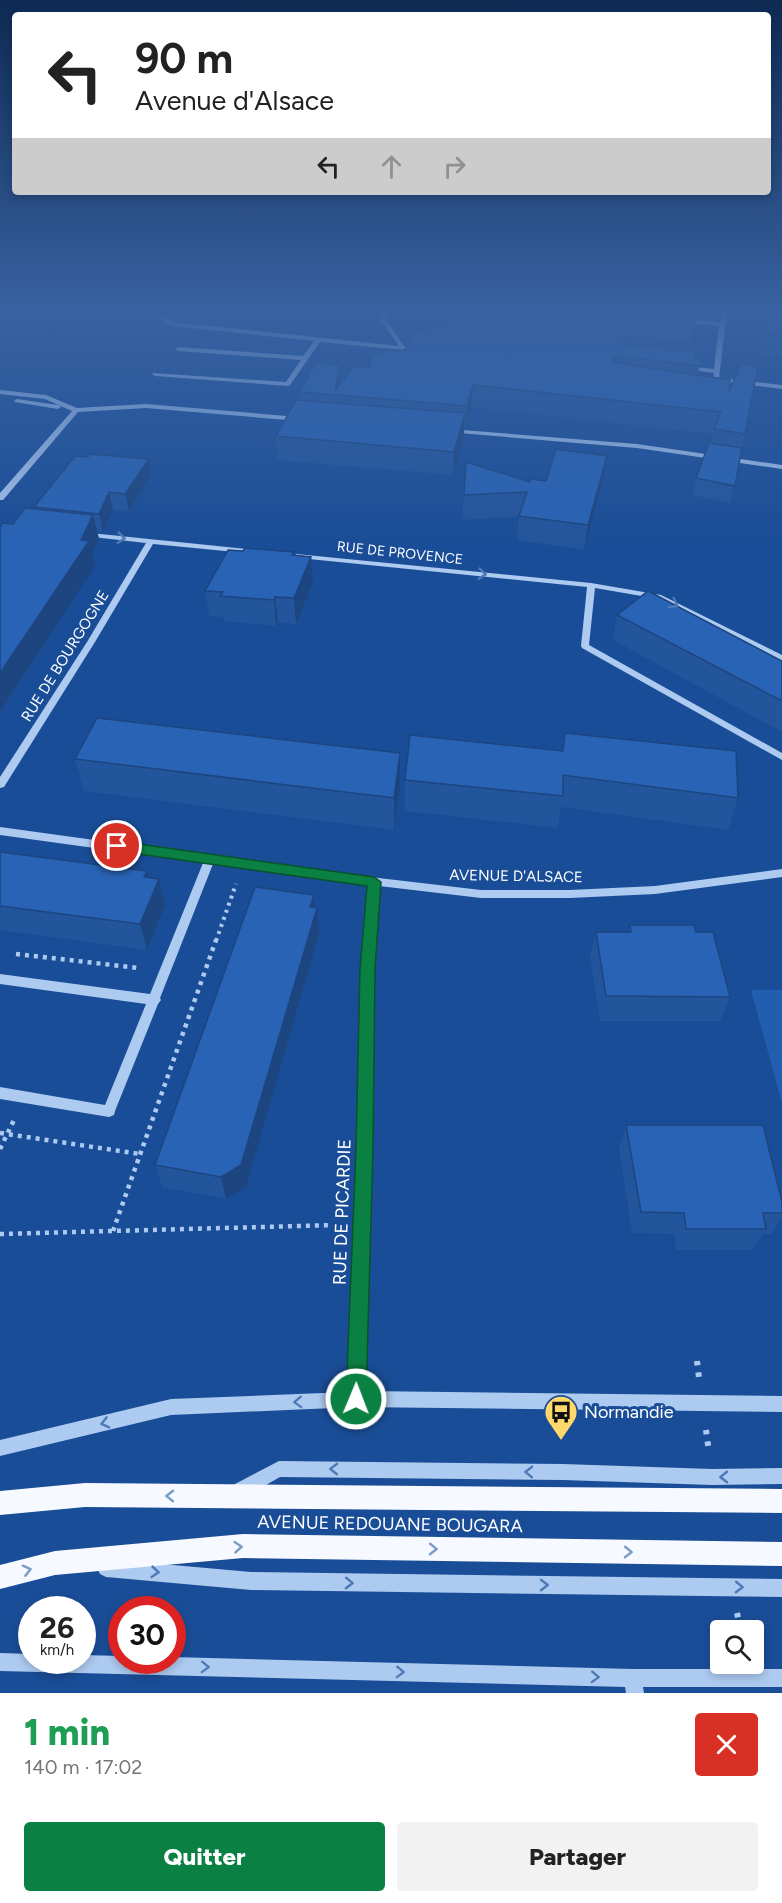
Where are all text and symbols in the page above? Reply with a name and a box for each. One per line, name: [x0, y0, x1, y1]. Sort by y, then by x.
text: 90 m: [135, 33, 233, 84]
icon: left: [36, 36, 114, 114]
text: Avenue d'Alsace: [135, 84, 334, 117]
icon: left: [312, 150, 345, 183]
icon: ahead: [375, 150, 408, 183]
icon: right: [438, 150, 471, 183]
one-way arrow: [116, 531, 125, 544]
street label: RUE DE PROVENCE: [336, 538, 464, 568]
one-way arrow: [477, 567, 487, 580]
street label: RUE DE BOURGOGNE: [17, 587, 113, 725]
one-way arrow: [668, 596, 679, 608]
pin: [91, 820, 142, 871]
icon: arrive: [100, 829, 133, 862]
street label: AVENUE D'ALSACE: [449, 866, 583, 886]
street label: RUE DE PICARDIE: [328, 1139, 356, 1285]
position arrow: [324, 1367, 388, 1431]
bus stop icon: Normandie: [543, 1394, 579, 1441]
one-way arrow: [293, 1395, 302, 1408]
place label: Normandie: [584, 1401, 674, 1423]
one-way arrow: [100, 1415, 110, 1428]
one-way arrow: [329, 1463, 338, 1476]
one-way arrow: [524, 1466, 533, 1478]
one-way arrow: [719, 1470, 728, 1483]
one-way arrow: [166, 1490, 175, 1502]
street label: AVENUE REDOUANE BOUGARA: [257, 1511, 523, 1537]
one-way arrow: [234, 1540, 243, 1553]
one-way arrow: [429, 1543, 438, 1555]
one-way arrow: [624, 1546, 633, 1558]
one-way arrow: [22, 1564, 32, 1577]
one-way arrow: [150, 1565, 159, 1578]
one-way arrow: [345, 1577, 354, 1590]
one-way arrow: [540, 1579, 549, 1591]
one-way arrow: [735, 1581, 744, 1593]
speed limit sign: 30: [108, 1596, 186, 1674]
text: 26: [40, 1609, 74, 1646]
map controls: [710, 1620, 764, 1674]
button: search: [710, 1620, 764, 1674]
text: km/h: [40, 1641, 74, 1659]
one-way arrow: [201, 1661, 210, 1673]
one-way arrow: [396, 1666, 405, 1678]
one-way arrow: [591, 1671, 600, 1683]
text: 1 min: [24, 1711, 110, 1754]
button: close: [695, 1713, 758, 1776]
text: 140 m · 17:02: [24, 1755, 142, 1779]
button: Quitter: [24, 1822, 385, 1891]
button: Partager: [397, 1822, 758, 1891]

